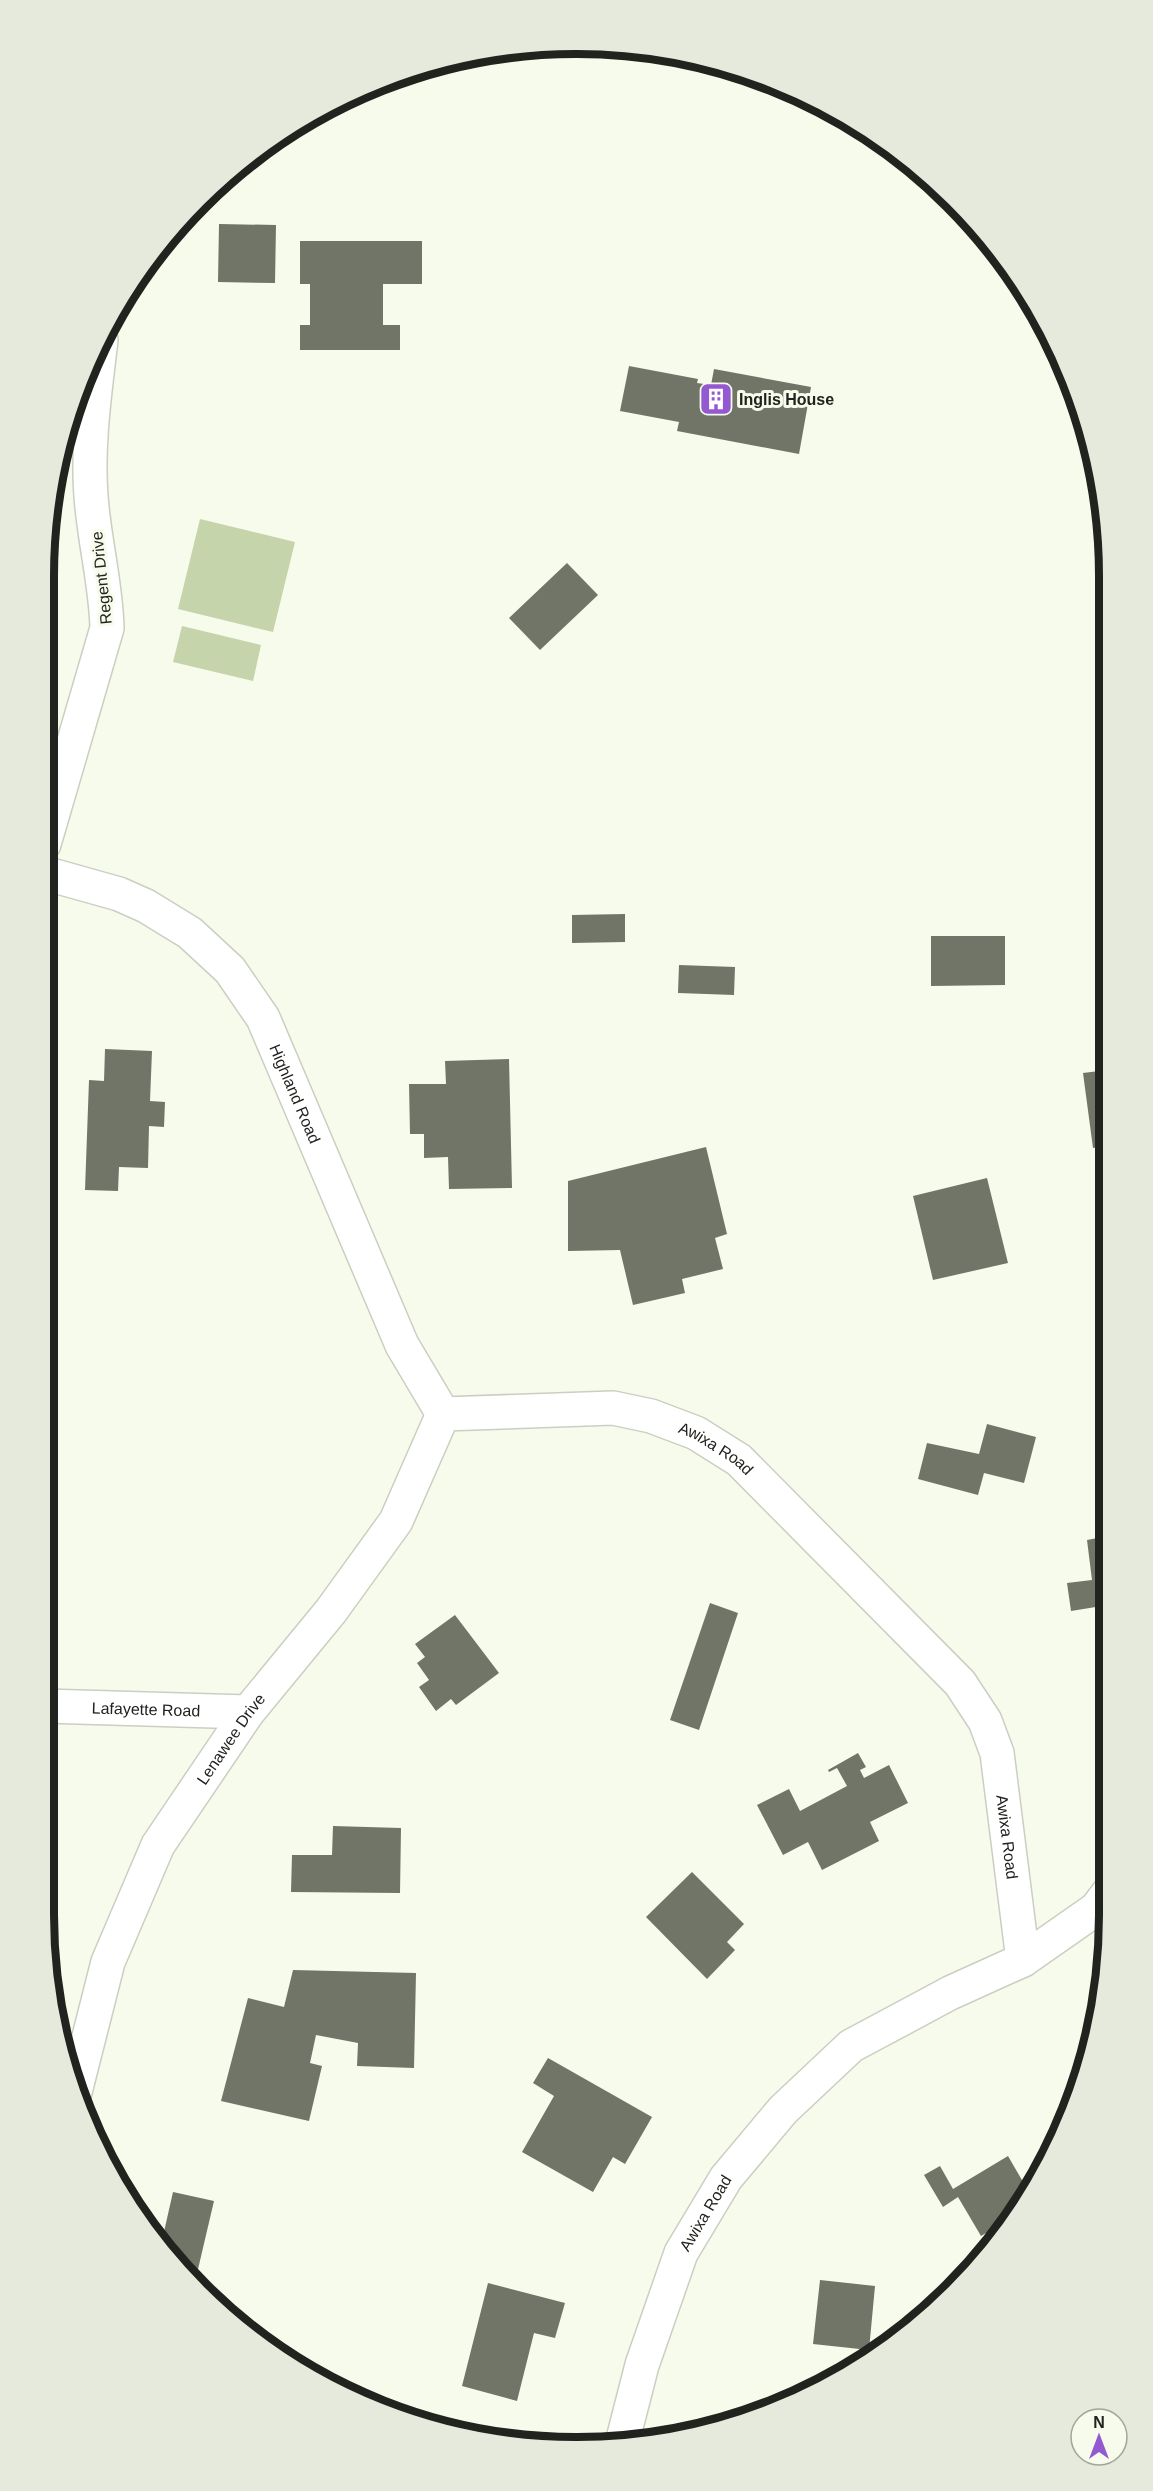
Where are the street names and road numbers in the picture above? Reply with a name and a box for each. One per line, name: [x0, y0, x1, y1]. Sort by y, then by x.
street label: Regent Drive: [88, 531, 115, 625]
street label: Highland Road: [266, 1042, 323, 1146]
street label: Awixa Road: [676, 1419, 756, 1478]
street label: Lenawee Drive: [194, 1690, 269, 1788]
street label: Lafayette Road: [91, 1699, 200, 1720]
street label: Awixa Road: [993, 1794, 1021, 1880]
street label: Awixa Road: [676, 2172, 735, 2254]

